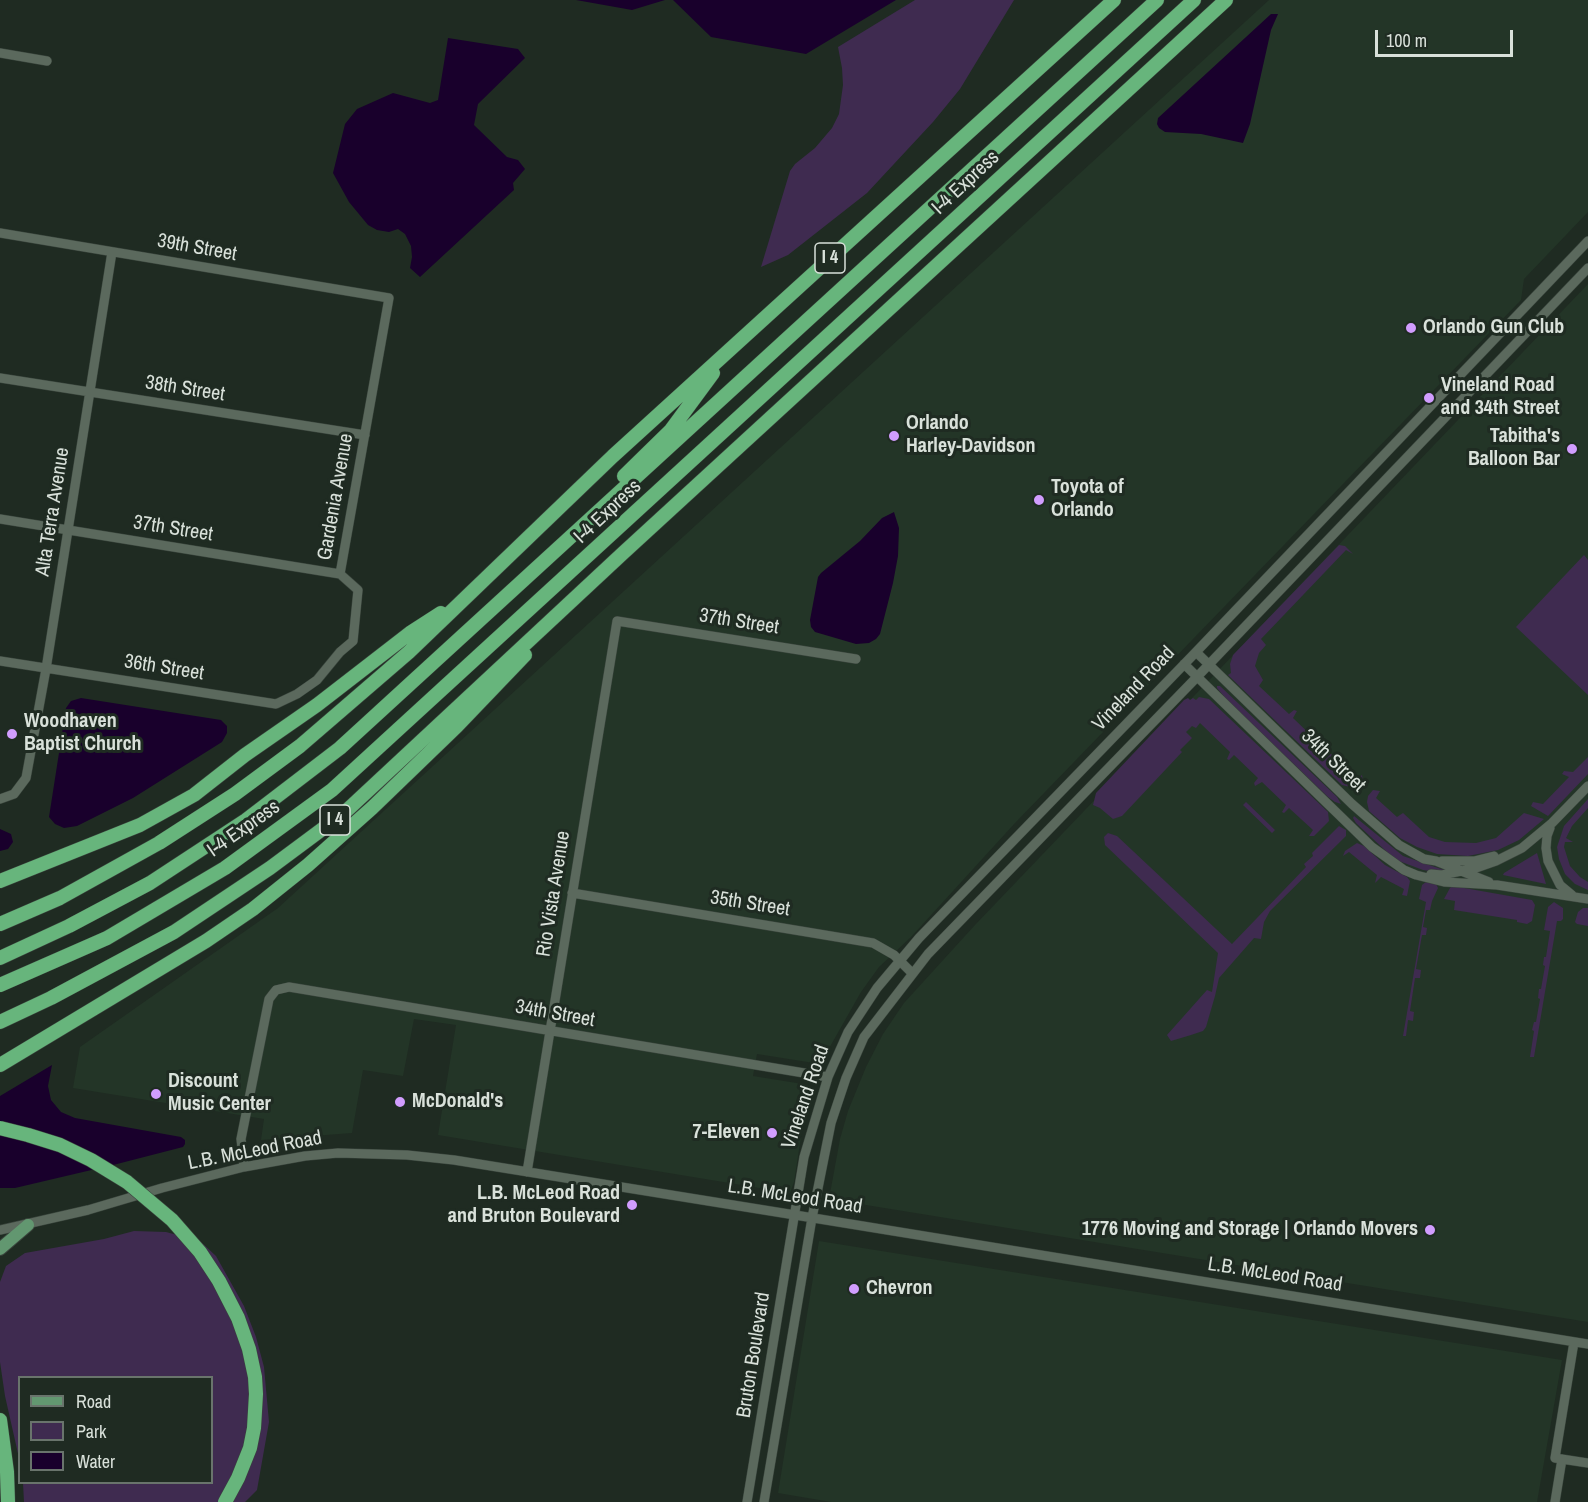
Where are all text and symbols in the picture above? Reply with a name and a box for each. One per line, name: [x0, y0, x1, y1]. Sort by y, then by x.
scale bar: [1378, 18, 1516, 56]
text: 100 m: [1386, 28, 1427, 53]
street label: I-4 Express: [927, 146, 1005, 220]
street label: 39th Street: [155, 229, 239, 267]
road number: I 4: [815, 243, 845, 273]
place label: Orlando Gun Club: [1423, 316, 1564, 340]
marker: Orlando Gun Club: [1404, 321, 1418, 335]
street label: 38th Street: [143, 371, 227, 407]
place label: Vineland Road and 34th Street: [1441, 374, 1559, 421]
marker: Vineland Road and 34th Street: [1422, 391, 1436, 405]
place label: Orlando Harley-Davidson: [906, 412, 1035, 459]
place label: Tabitha's Balloon Bar: [1468, 425, 1560, 472]
marker: Orlando Harley-Davidson: [887, 429, 901, 443]
street label: Gardenia Avenue: [313, 432, 359, 562]
marker: Tabitha's Balloon Bar: [1565, 442, 1579, 456]
street label: Alta Terra Avenue: [31, 446, 75, 578]
street label: I-4 Express: [569, 475, 647, 549]
place label: Toyota of Orlando: [1051, 476, 1124, 523]
marker: Toyota of Orlando: [1032, 493, 1046, 507]
street label: 37th Street: [131, 511, 215, 547]
street label: 37th Street: [697, 604, 781, 640]
street label: Vineland Road: [1088, 642, 1180, 736]
street label: 36th Street: [122, 650, 206, 686]
place label: Woodhaven Baptist Church: [24, 710, 142, 757]
street label: 34th Street: [1296, 724, 1370, 798]
marker: Woodhaven Baptist Church: [5, 727, 19, 741]
street label: I-4 Express: [203, 795, 285, 863]
road number: I 4: [320, 805, 350, 835]
street label: Rio Vista Avenue: [532, 829, 576, 959]
street label: 35th Street: [708, 886, 792, 922]
street label: 34th Street: [513, 995, 597, 1033]
street label: Vineland Road: [777, 1042, 835, 1152]
place label: Discount Music Center: [168, 1070, 271, 1117]
marker: Discount Music Center: [149, 1087, 163, 1101]
place label: McDonald's: [412, 1090, 503, 1114]
marker: McDonald's: [393, 1095, 407, 1109]
place label: 7-Eleven: [693, 1121, 760, 1145]
street label: L.B. McLeod Road: [186, 1126, 324, 1176]
marker: 7-Eleven: [765, 1126, 779, 1140]
street label: L.B. McLeod Road: [726, 1175, 864, 1219]
place label: L.B. McLeod Road and Bruton Boulevard: [448, 1182, 620, 1229]
marker: L.B. McLeod Road and Bruton Boulevard: [625, 1198, 639, 1212]
place label: 1776 Moving and Storage | Orlando Movers: [1082, 1218, 1418, 1242]
marker: 1776 Moving and Storage | Orlando Movers: [1423, 1223, 1437, 1237]
street label: L.B. McLeod Road: [1206, 1253, 1344, 1297]
place label: Chevron: [866, 1277, 933, 1301]
marker: Chevron: [847, 1282, 861, 1296]
street label: Bruton Boulevard: [732, 1291, 776, 1419]
legend: [18, 1376, 213, 1484]
text: Road: [76, 1389, 111, 1414]
text: Park: [76, 1419, 106, 1444]
text: Water: [76, 1449, 115, 1474]

